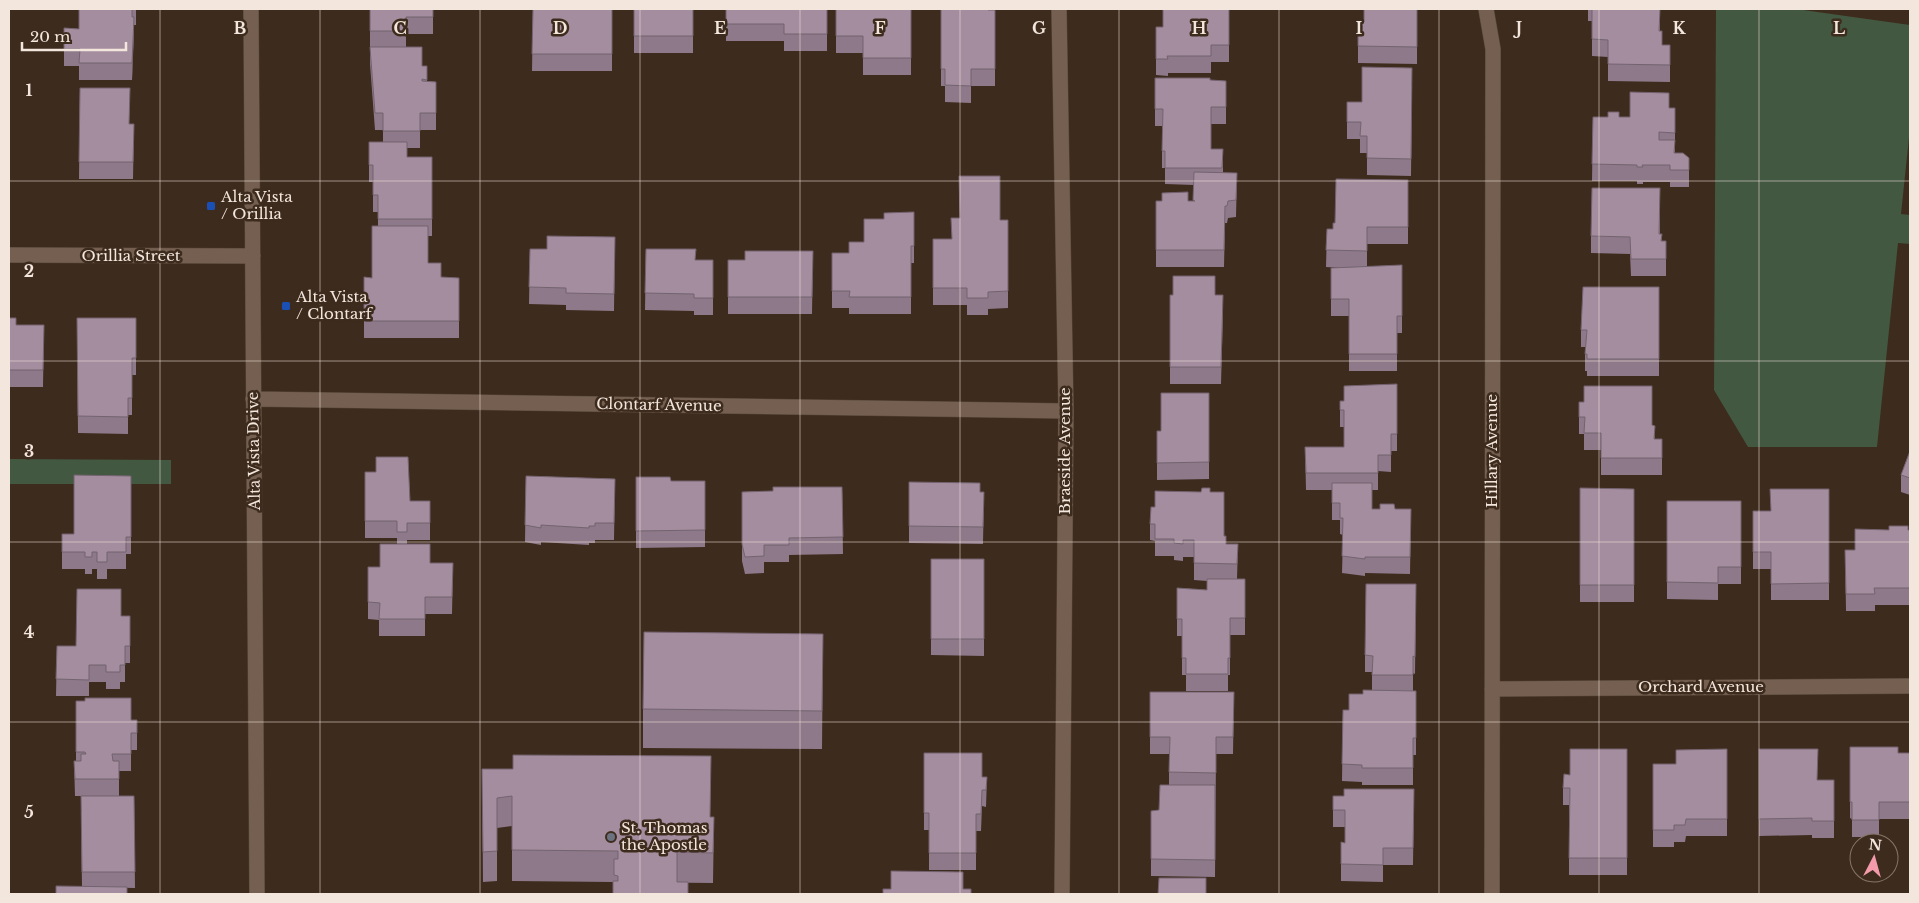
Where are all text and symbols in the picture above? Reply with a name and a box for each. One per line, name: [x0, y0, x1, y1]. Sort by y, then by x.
text: B: [234, 18, 247, 38]
text: C: [393, 18, 407, 38]
text: D: [553, 18, 567, 38]
text: E: [714, 18, 726, 38]
text: F: [874, 18, 886, 38]
text: G: [1032, 18, 1046, 38]
text: H: [1191, 18, 1207, 38]
text: I: [1356, 18, 1363, 38]
text: J: [1513, 18, 1522, 38]
text: K: [1672, 18, 1686, 38]
text: L: [1833, 18, 1845, 38]
scale bar: [22, 20, 126, 52]
text: 20 m: [30, 27, 70, 46]
text: 1: [26, 80, 33, 100]
place label: Alta Vista / Orillia: [220, 187, 293, 223]
marker: Alta Vista / Orillia: [205, 200, 217, 212]
street label: Orillia Street: [82, 246, 181, 265]
text: 2: [24, 261, 34, 281]
place label: Alta Vista / Clontarf: [295, 287, 373, 323]
marker: Alta Vista / Clontarf: [280, 300, 292, 312]
street label: Braeside Avenue: [1055, 387, 1074, 515]
street label: Alta Vista Drive: [243, 392, 264, 511]
street label: Clontarf Avenue: [596, 394, 722, 415]
street label: Hillary Avenue: [1482, 394, 1501, 508]
text: 3: [24, 441, 34, 461]
text: 4: [24, 622, 34, 642]
street label: Orchard Avenue: [1638, 677, 1764, 696]
text: 5: [24, 802, 34, 822]
place label: St. Thomas the Apostle: [621, 818, 708, 854]
marker: St. Thomas the Apostle: [605, 831, 617, 843]
north arrow: [1849, 833, 1899, 883]
text: N: [1868, 835, 1883, 855]

